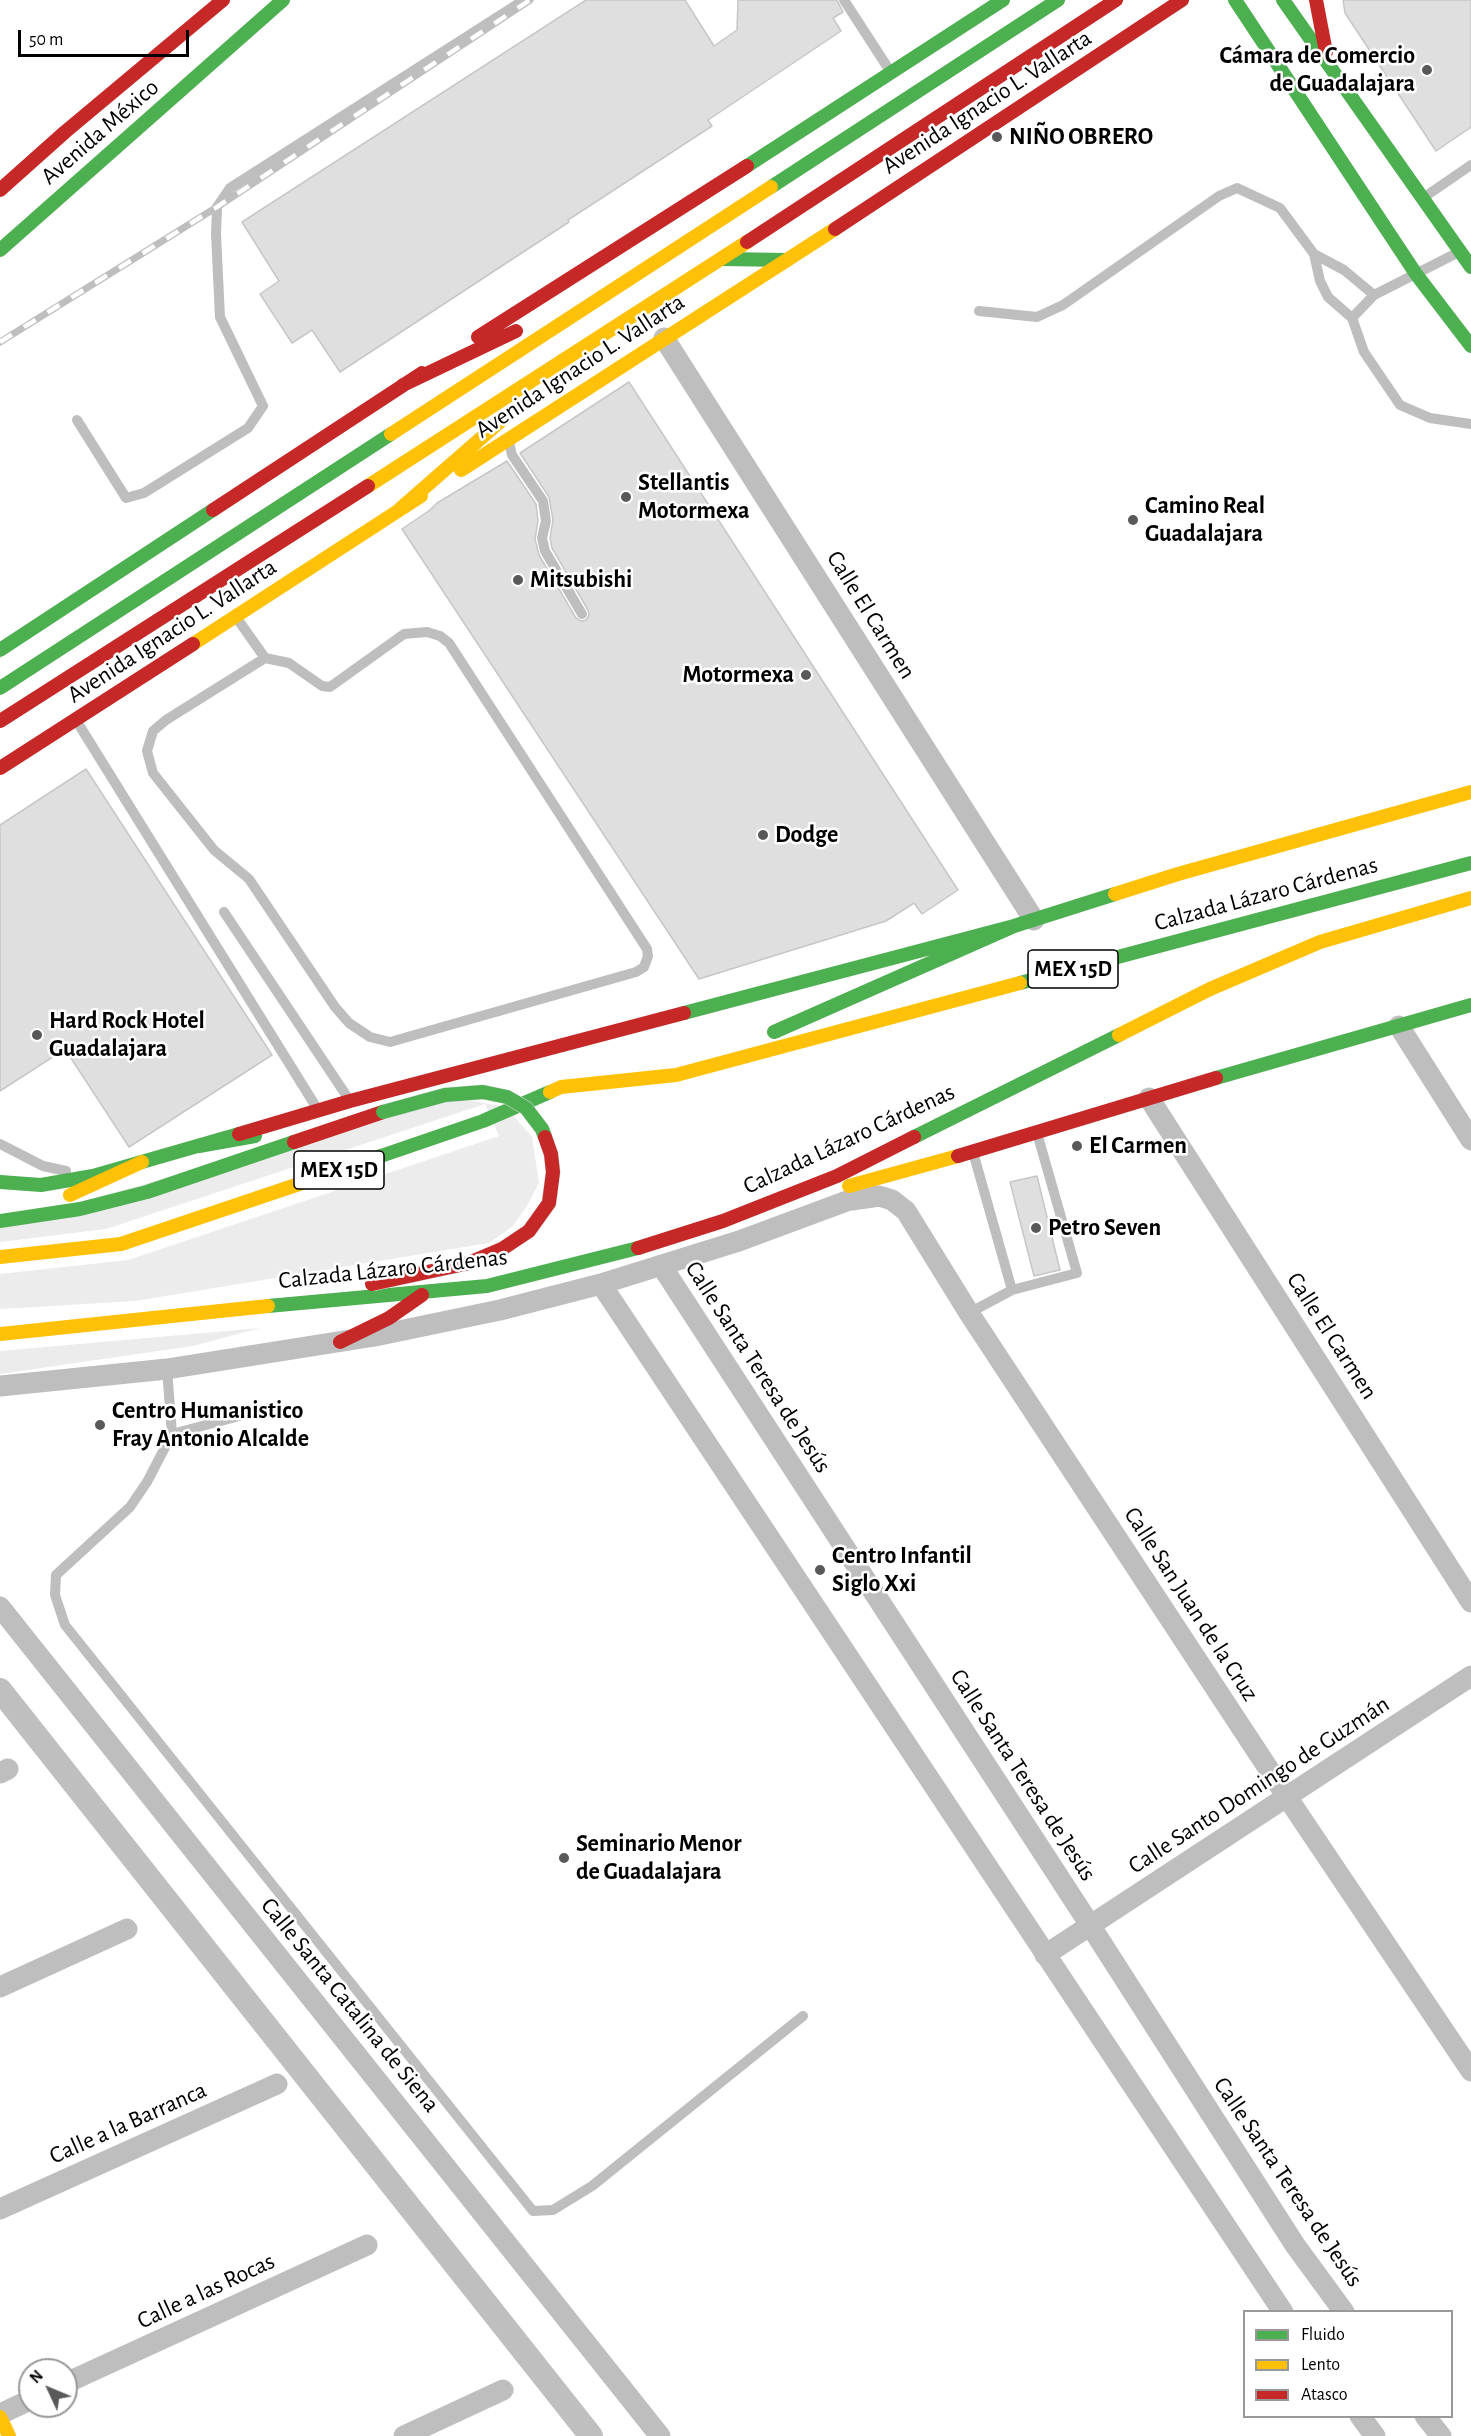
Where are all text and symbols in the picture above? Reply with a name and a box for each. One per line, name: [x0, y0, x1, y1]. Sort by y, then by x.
scale bar: [21, 18, 192, 56]
street label: Avenida Ignacio L. Vallarta: [877, 24, 1097, 180]
text: 50 m: [29, 31, 63, 49]
place label: Cámara de Comercio de Guadalajara: [1219, 42, 1415, 98]
marker: Cámara de Comercio de Guadalajara: [1420, 63, 1434, 77]
street label: Avenida México: [35, 73, 165, 191]
place label: NIÑO OBRERO: [1009, 123, 1153, 151]
marker: NIÑO OBRERO: [990, 130, 1004, 144]
street label: Avenida Ignacio L. Vallarta: [470, 288, 690, 444]
place label: Stellantis Motormexa: [638, 469, 750, 525]
marker: Stellantis Motormexa: [619, 490, 633, 504]
place label: Camino Real Guadalajara: [1145, 492, 1265, 548]
marker: Camino Real Guadalajara: [1126, 513, 1140, 527]
street label: Calle El Carmen: [820, 546, 922, 684]
street label: Avenida Ignacio L. Vallarta: [62, 553, 282, 709]
place label: Mitsubishi: [530, 566, 632, 594]
marker: Mitsubishi: [511, 573, 525, 587]
place label: Motormexa: [682, 661, 794, 689]
marker: Motormexa: [799, 668, 813, 682]
place label: Dodge: [775, 821, 838, 849]
marker: Dodge: [756, 828, 770, 842]
street label: Calzada Lázaro Cárdenas: [1151, 850, 1381, 938]
road number: MEX 15D: [1028, 950, 1118, 988]
place label: Hard Rock Hotel Guadalajara: [49, 1007, 205, 1063]
marker: Hard Rock Hotel Guadalajara: [30, 1028, 44, 1042]
street label: Calzada Lázaro Cárdenas: [739, 1077, 959, 1201]
place label: El Carmen: [1089, 1132, 1187, 1160]
marker: El Carmen: [1070, 1139, 1084, 1153]
road number: MEX 15D: [294, 1151, 384, 1189]
place label: Petro Seven: [1048, 1214, 1161, 1242]
marker: Petro Seven: [1029, 1221, 1043, 1235]
street label: Calzada Lázaro Cárdenas: [277, 1243, 509, 1295]
street label: Calle Santa Teresa de Jesús: [679, 1256, 837, 1478]
street label: Calle El Carmen: [1280, 1267, 1384, 1405]
place label: Centro Humanistico Fray Antonio Alcalde: [112, 1397, 309, 1453]
marker: Centro Humanistico Fray Antonio Alcalde: [93, 1418, 107, 1432]
street label: Calle San Juan de la Cruz: [1118, 1502, 1264, 1706]
place label: Centro Infantil Siglo Xxi: [832, 1542, 972, 1598]
marker: Centro Infantil Siglo Xxi: [813, 1563, 827, 1577]
street label: Calle Santa Teresa de Jesús: [944, 1664, 1102, 1886]
street label: Calle Santo Domingo de Guzmán: [1123, 1690, 1395, 1880]
place label: Seminario Menor de Guadalajara: [576, 1830, 742, 1886]
marker: Seminario Menor de Guadalajara: [557, 1851, 571, 1865]
street label: Calle Santa Catalina de Siena: [255, 1892, 445, 2118]
street label: Calle Santa Teresa de Jesús: [1207, 2072, 1369, 2292]
street label: Calle a la Barranca: [45, 2076, 211, 2170]
street label: Calle a las Rocas: [133, 2247, 279, 2335]
legend: [1243, 2310, 1453, 2418]
text: Fluido: [1301, 2326, 1345, 2344]
text: Lento: [1301, 2356, 1340, 2374]
north arrow: [18, 2358, 78, 2418]
text: N: [27, 2367, 46, 2386]
text: Atasco: [1301, 2386, 1348, 2404]

